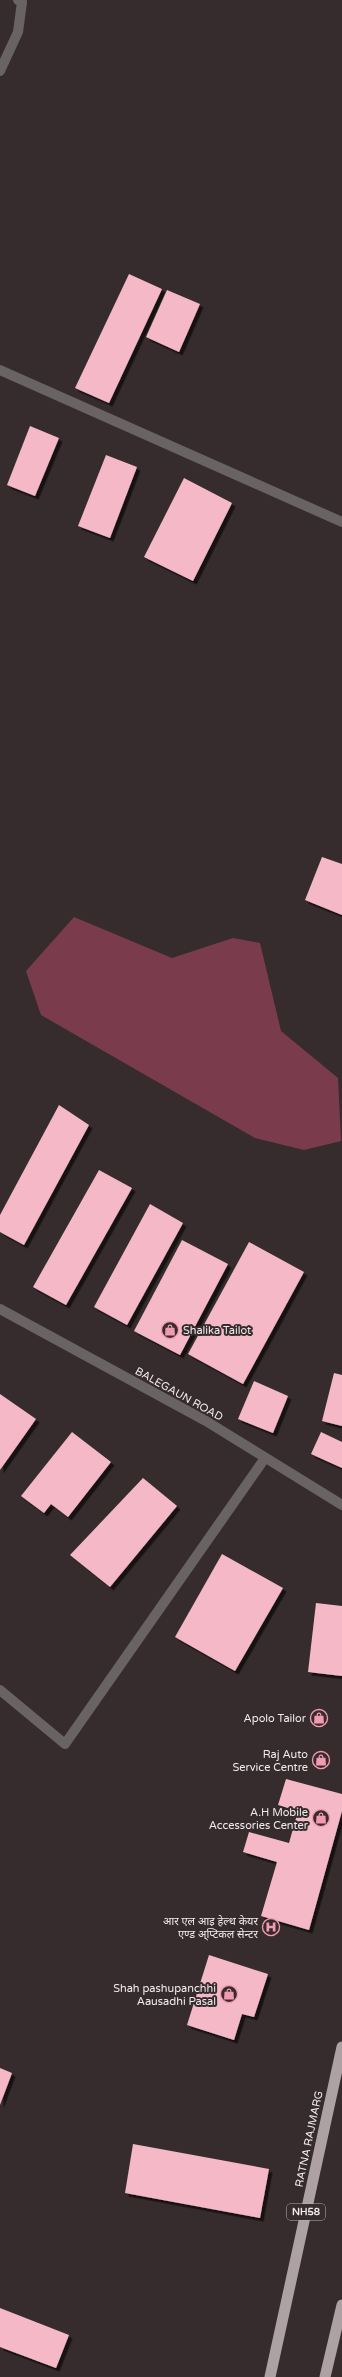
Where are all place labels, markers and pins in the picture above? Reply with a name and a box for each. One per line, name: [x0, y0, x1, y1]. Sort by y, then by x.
shop icon: Shalika Tailot: [160, 1320, 180, 1340]
place label: Shalika Tailot: [183, 1324, 251, 1337]
shop icon: Apolo Tailor: [309, 1708, 329, 1728]
place label: Apolo Tailor: [244, 1712, 307, 1725]
place label: Raj Auto Service Centre: [233, 1748, 308, 1774]
shop icon: Raj Auto Service Centre: [311, 1750, 331, 1770]
place label: A.H Mobile Accessories Center: [209, 1806, 309, 1832]
shop icon: A.H Mobile Accessories Center: [311, 1808, 331, 1828]
place label: आर एल आइ हेल्थ केयर एण्ड अ्प्टिकल सेन्टर: [163, 1915, 258, 1941]
hospital icon: आर एल आइ हेल्थ केयर एण्ड अ्प्टिकल सेन्टर: [261, 1917, 281, 1937]
place label: Shah pashupanchhi Aausadhi Pasal: [113, 1982, 216, 2008]
shop icon: Shah pashupanchhi Aausadhi Pasal: [219, 1984, 239, 2004]

